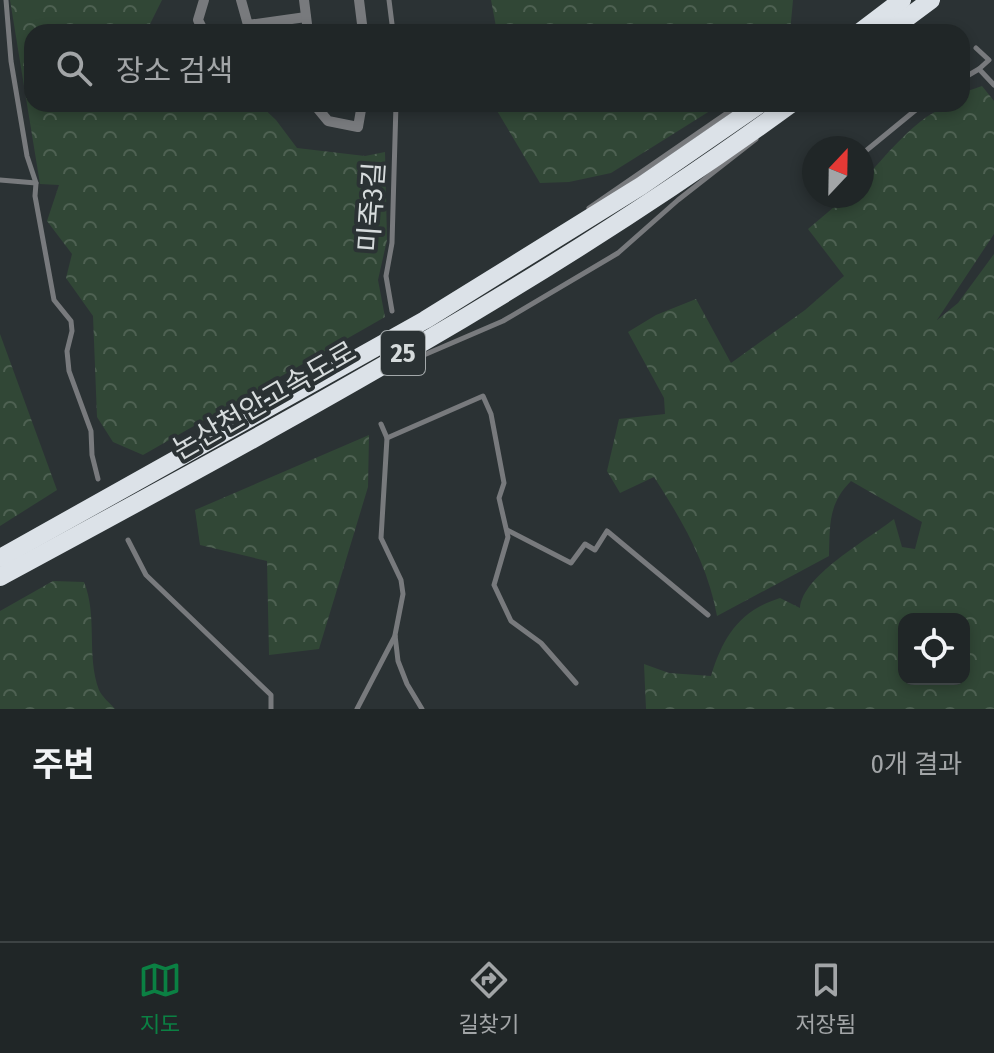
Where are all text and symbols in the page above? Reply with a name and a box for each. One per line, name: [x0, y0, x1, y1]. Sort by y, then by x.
search box: [24, 24, 970, 112]
icon: search: [52, 46, 96, 90]
text: 장소 검색: [116, 53, 233, 89]
north arrow: [802, 136, 874, 208]
street label: 미죽3길: [352, 161, 391, 253]
road number: 25: [381, 331, 425, 375]
street label: 논산천안고속도로: [167, 335, 362, 466]
map controls: [898, 613, 970, 685]
button: locate: [898, 613, 970, 685]
text: 주변: [32, 744, 95, 785]
text: 0개 결과: [871, 749, 962, 780]
tab: 지도: [138, 958, 182, 1038]
tab: 길찾기: [458, 958, 519, 1038]
tab: 저장됨: [795, 958, 856, 1038]

